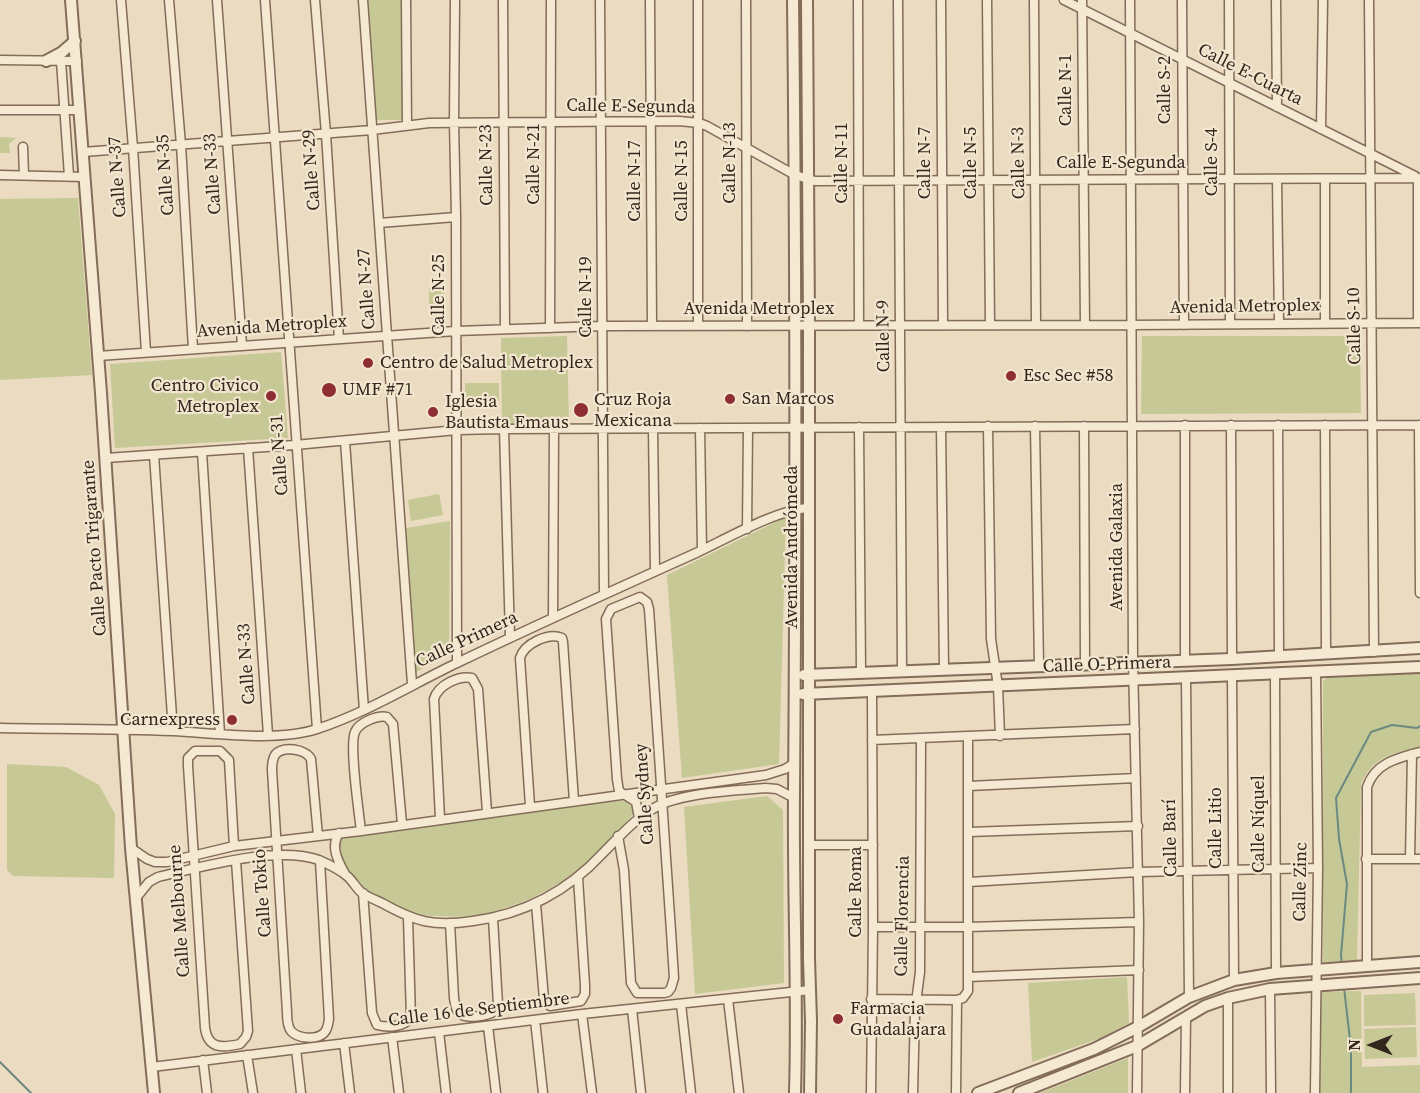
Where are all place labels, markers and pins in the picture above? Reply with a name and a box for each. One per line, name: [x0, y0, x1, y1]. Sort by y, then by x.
place label: Centro de Salud Metroplex: [380, 352, 593, 374]
marker: Centro de Salud Metroplex: [361, 356, 375, 370]
place label: Esc Sec #58: [1023, 365, 1113, 387]
marker: Esc Sec #58: [1004, 369, 1018, 383]
place label: Centro Civico Metroplex: [151, 375, 259, 418]
place label: UMF #71: [342, 379, 413, 401]
marker: UMF #71: [320, 381, 338, 399]
place label: San Marcos: [742, 388, 834, 410]
marker: Centro Civico Metroplex: [264, 389, 278, 403]
place label: Cruz Roja Mexicana: [594, 389, 672, 432]
place label: Iglesia Bautista Emaus: [445, 391, 569, 434]
marker: San Marcos: [723, 392, 737, 406]
marker: Cruz Roja Mexicana: [572, 401, 590, 419]
marker: Iglesia Bautista Emaus: [426, 405, 440, 419]
place label: Carnexpress: [120, 709, 220, 731]
marker: Carnexpress: [225, 713, 239, 727]
place label: Farmacia Guadalajara: [850, 998, 946, 1040]
marker: Farmacia Guadalajara: [831, 1012, 845, 1026]

